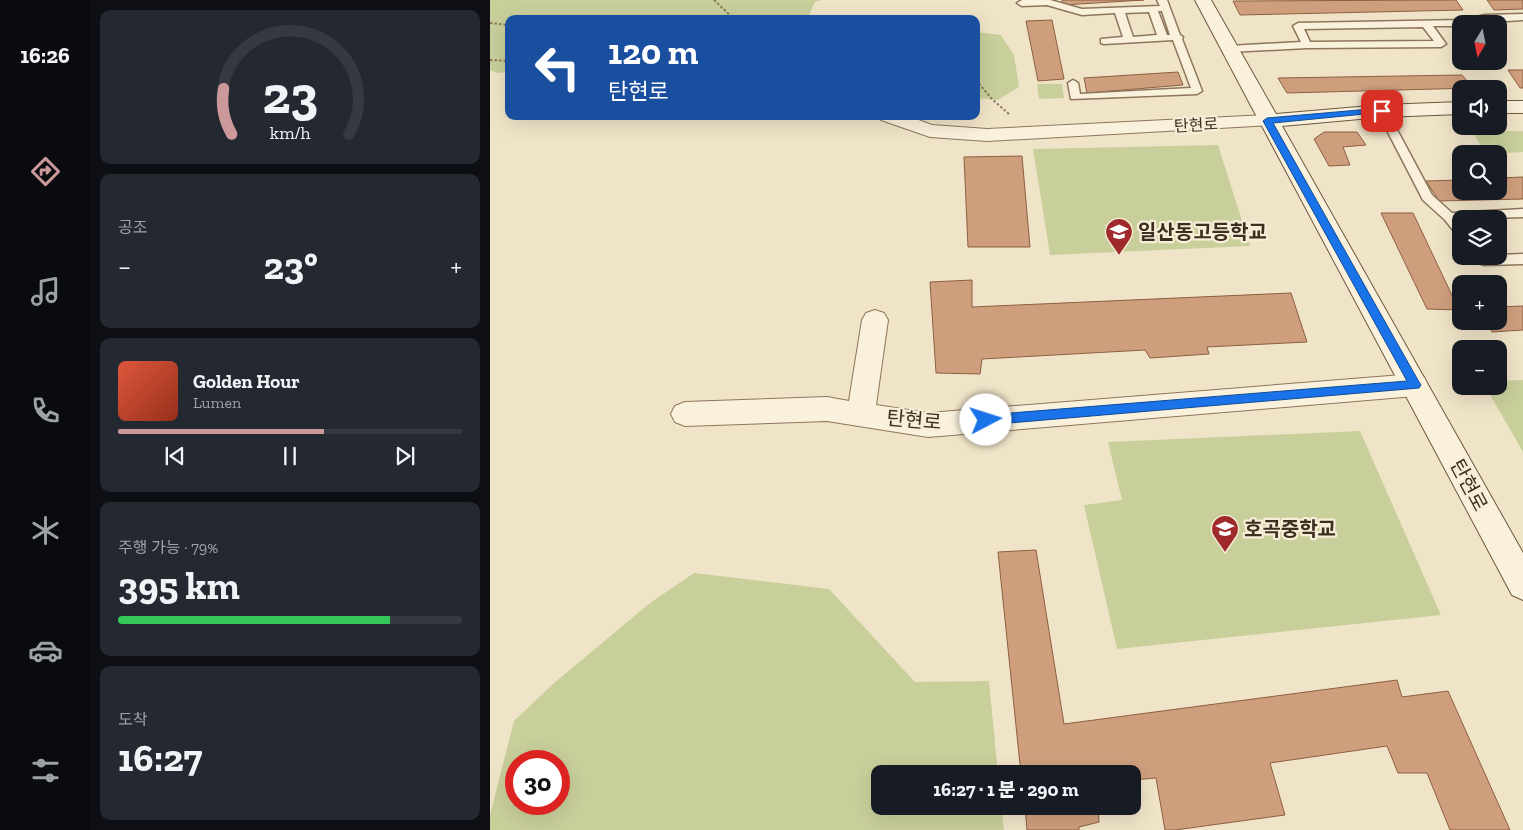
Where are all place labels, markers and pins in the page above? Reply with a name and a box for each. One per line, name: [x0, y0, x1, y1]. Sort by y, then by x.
pin: [1361, 90, 1403, 132]
school or university icon: 일산동고등학교: [1104, 217, 1134, 256]
place label: 일산동고등학교: [1138, 220, 1267, 244]
school or university icon: 호곡중학교: [1210, 514, 1240, 553]
place label: 호곡중학교: [1244, 517, 1336, 541]

